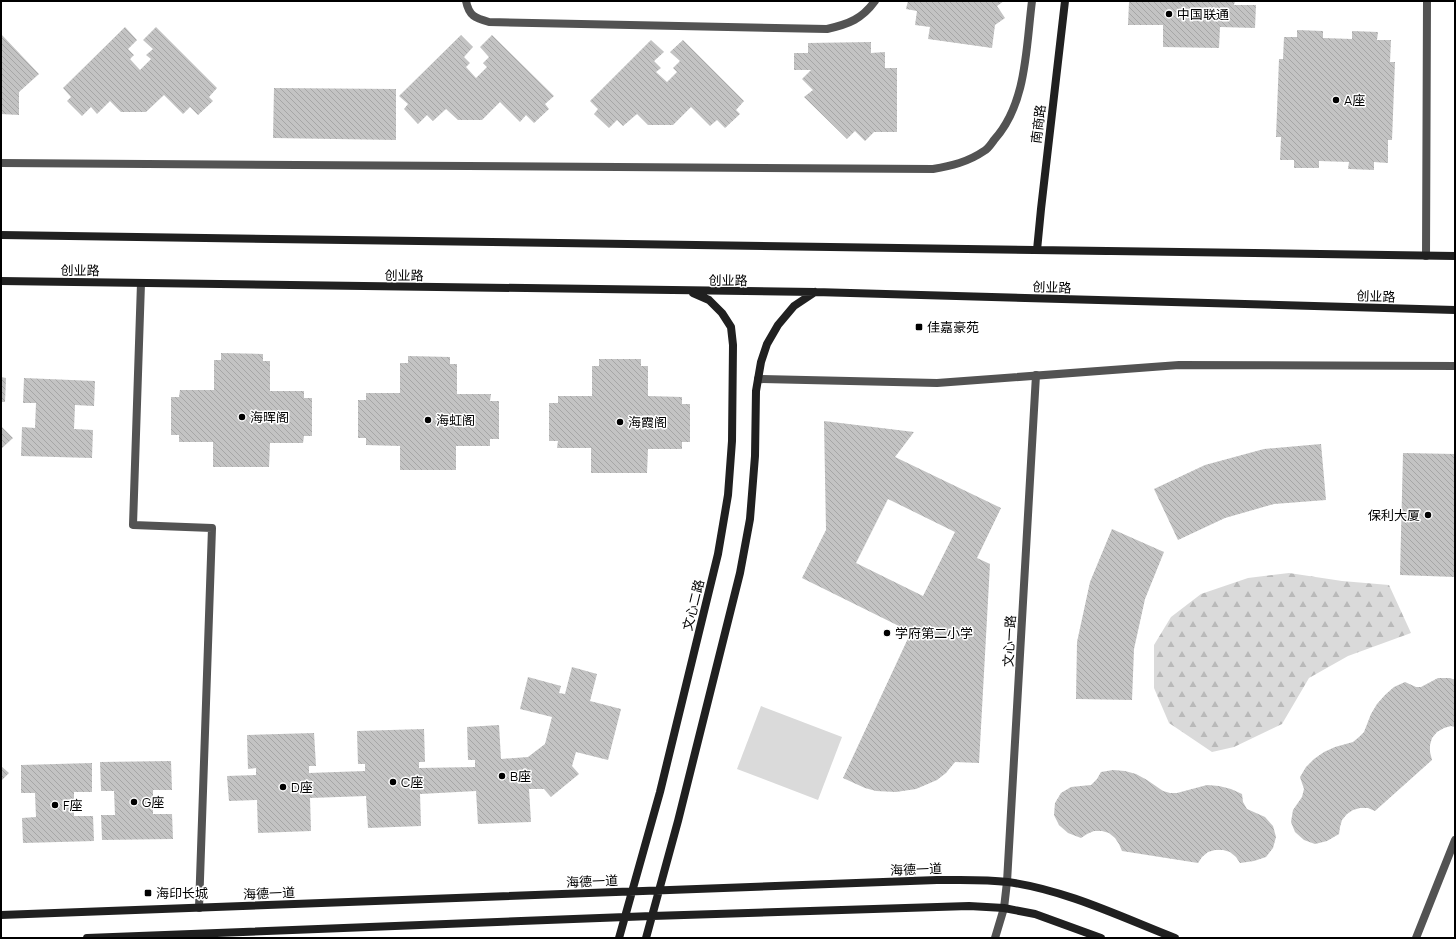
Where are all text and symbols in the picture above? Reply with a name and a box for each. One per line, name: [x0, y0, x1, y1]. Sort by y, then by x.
place label: 中国联通: [1177, 5, 1229, 23]
marker: 中国联通: [1164, 9, 1174, 19]
place label: A座: [1344, 91, 1365, 109]
marker: A座: [1331, 95, 1341, 105]
street label: 南商路: [1027, 104, 1049, 144]
street label: 创业路: [60, 261, 100, 279]
street label: 创业路: [384, 266, 424, 284]
street label: 创业路: [708, 271, 748, 289]
street label: 创业路: [1032, 277, 1072, 297]
street label: 创业路: [1356, 286, 1396, 306]
place label: 佳嘉豪苑: [927, 318, 979, 336]
marker: 佳嘉豪苑: [914, 322, 924, 332]
place label: 海晖阁: [250, 408, 289, 426]
place label: 海虹阁: [436, 411, 475, 429]
marker: 海晖阁: [237, 412, 247, 422]
place label: 海霞阁: [628, 413, 667, 431]
marker: 海虹阁: [423, 415, 433, 425]
marker: 海霞阁: [615, 417, 625, 427]
place label: 保利大厦: [1368, 506, 1420, 524]
marker: 保利大厦: [1423, 510, 1433, 520]
street label: 文心二路: [678, 578, 708, 632]
street label: 文心一路: [999, 615, 1019, 667]
place label: 学府第二小学: [895, 624, 973, 642]
marker: 学府第二小学: [882, 628, 892, 638]
place label: B座: [510, 767, 531, 785]
marker: B座: [497, 771, 507, 781]
place label: C座: [401, 773, 423, 791]
marker: C座: [388, 777, 398, 787]
place label: D座: [291, 778, 313, 796]
marker: D座: [278, 782, 288, 792]
place label: G座: [142, 793, 164, 811]
place label: F座: [63, 796, 83, 814]
marker: G座: [129, 797, 139, 807]
marker: F座: [50, 800, 60, 810]
street label: 海德一道: [890, 859, 942, 879]
street label: 海德一道: [566, 871, 618, 891]
street label: 海德一道: [243, 883, 295, 903]
place label: 海印长城: [156, 884, 208, 902]
marker: 海印长城: [143, 888, 153, 898]

